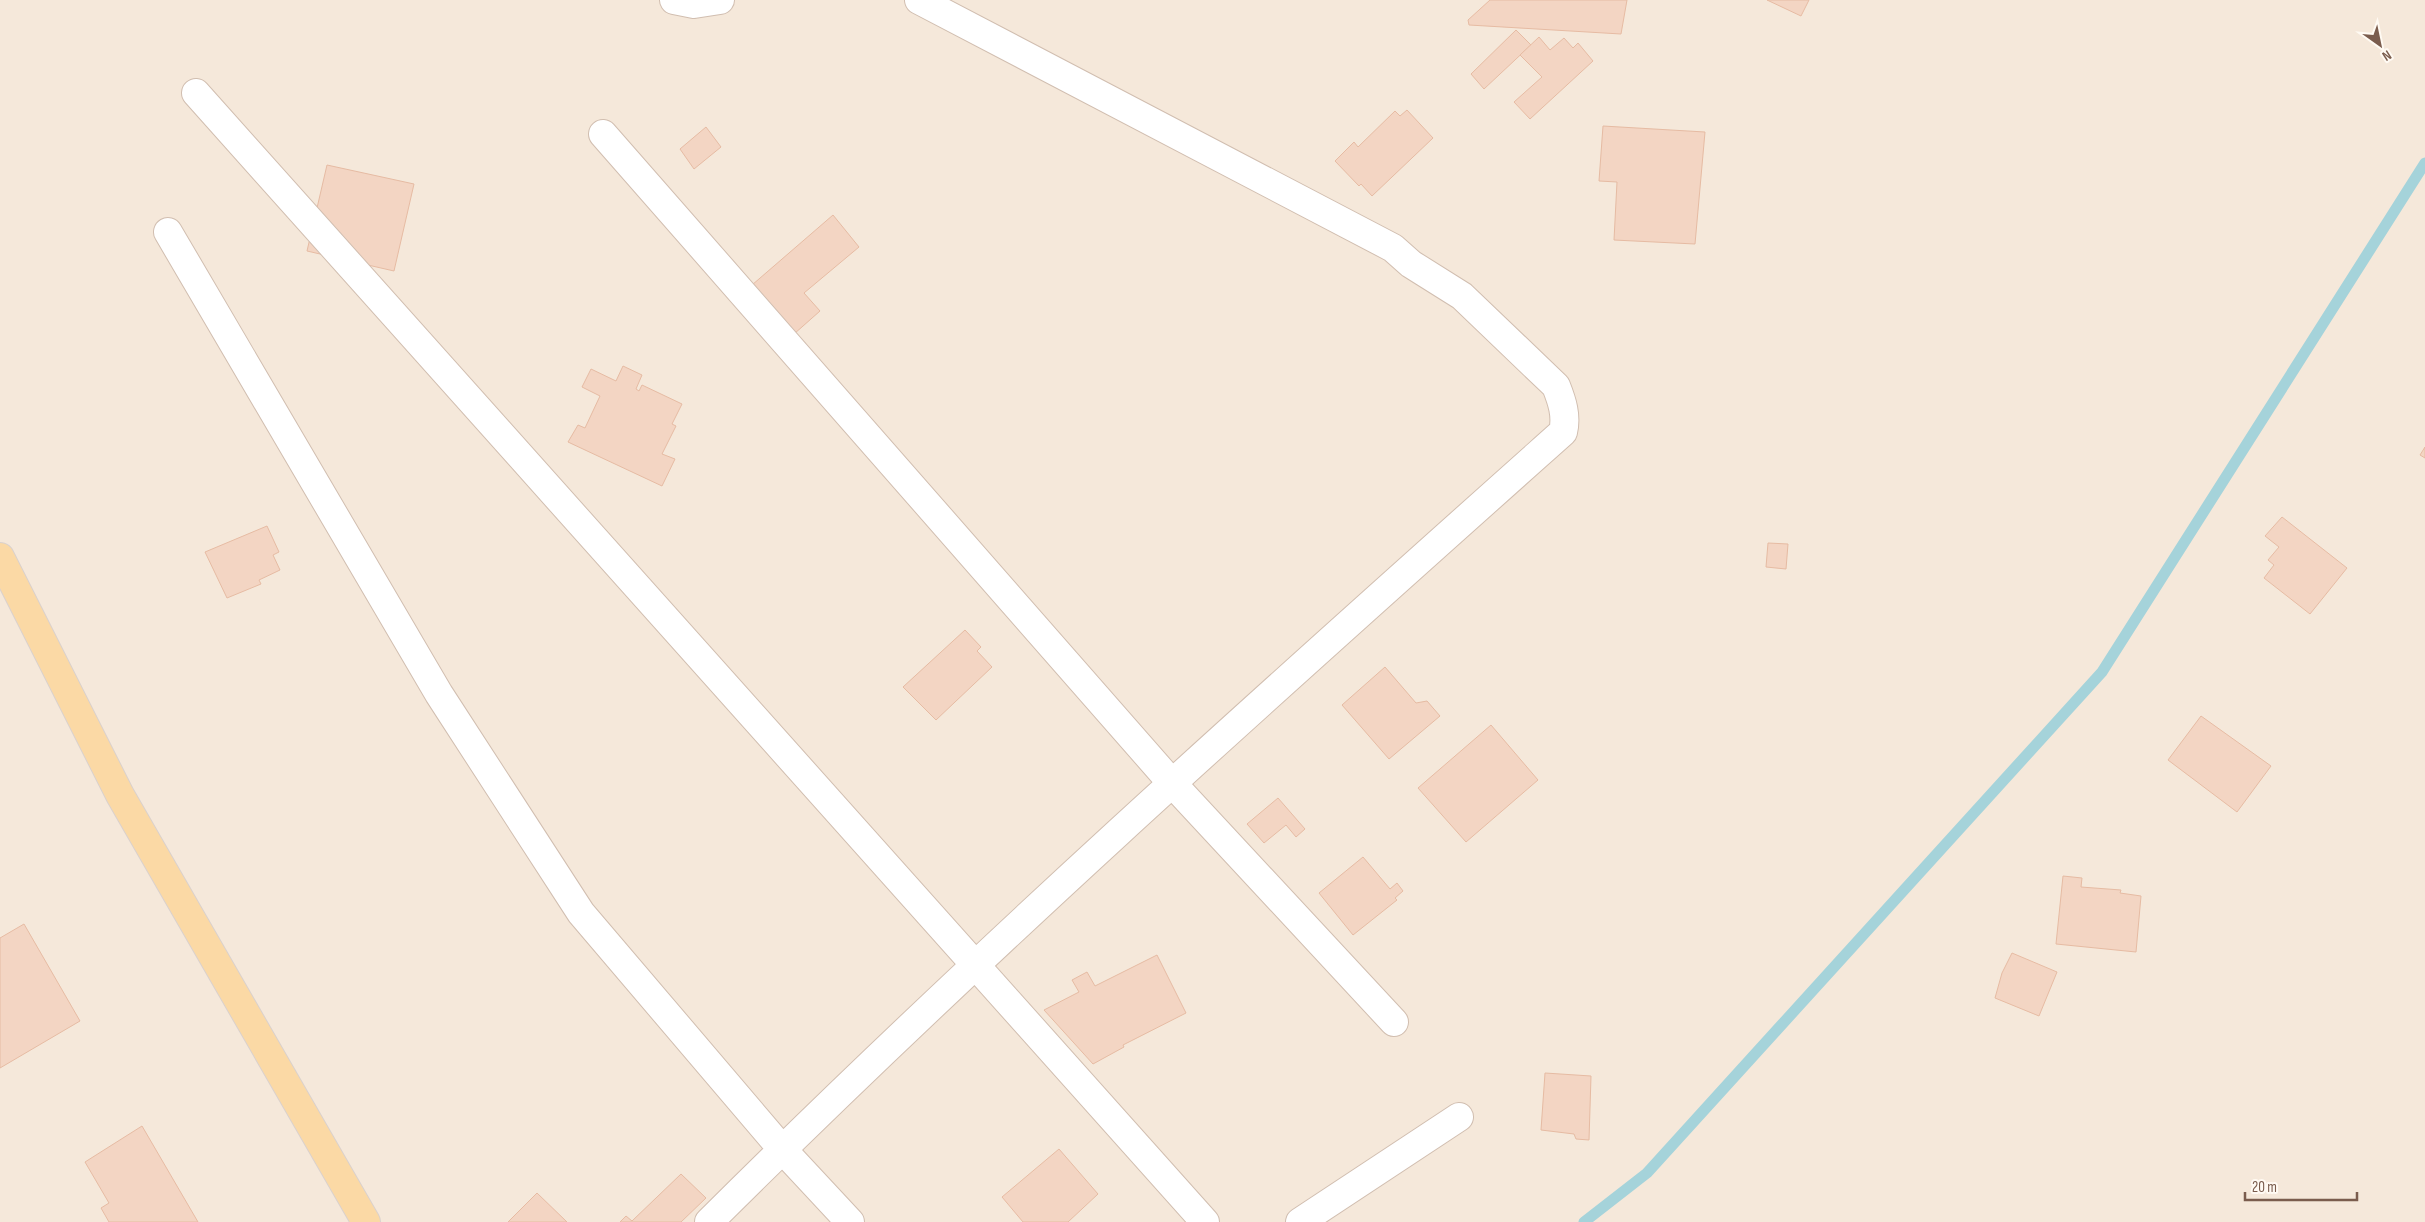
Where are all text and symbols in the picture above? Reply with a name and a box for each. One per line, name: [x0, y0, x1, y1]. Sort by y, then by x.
north arrow: [2355, 20, 2405, 70]
text: N: [2379, 46, 2395, 65]
scale bar: [2245, 1170, 2358, 1202]
text: 20 m: [2252, 1178, 2277, 1197]

